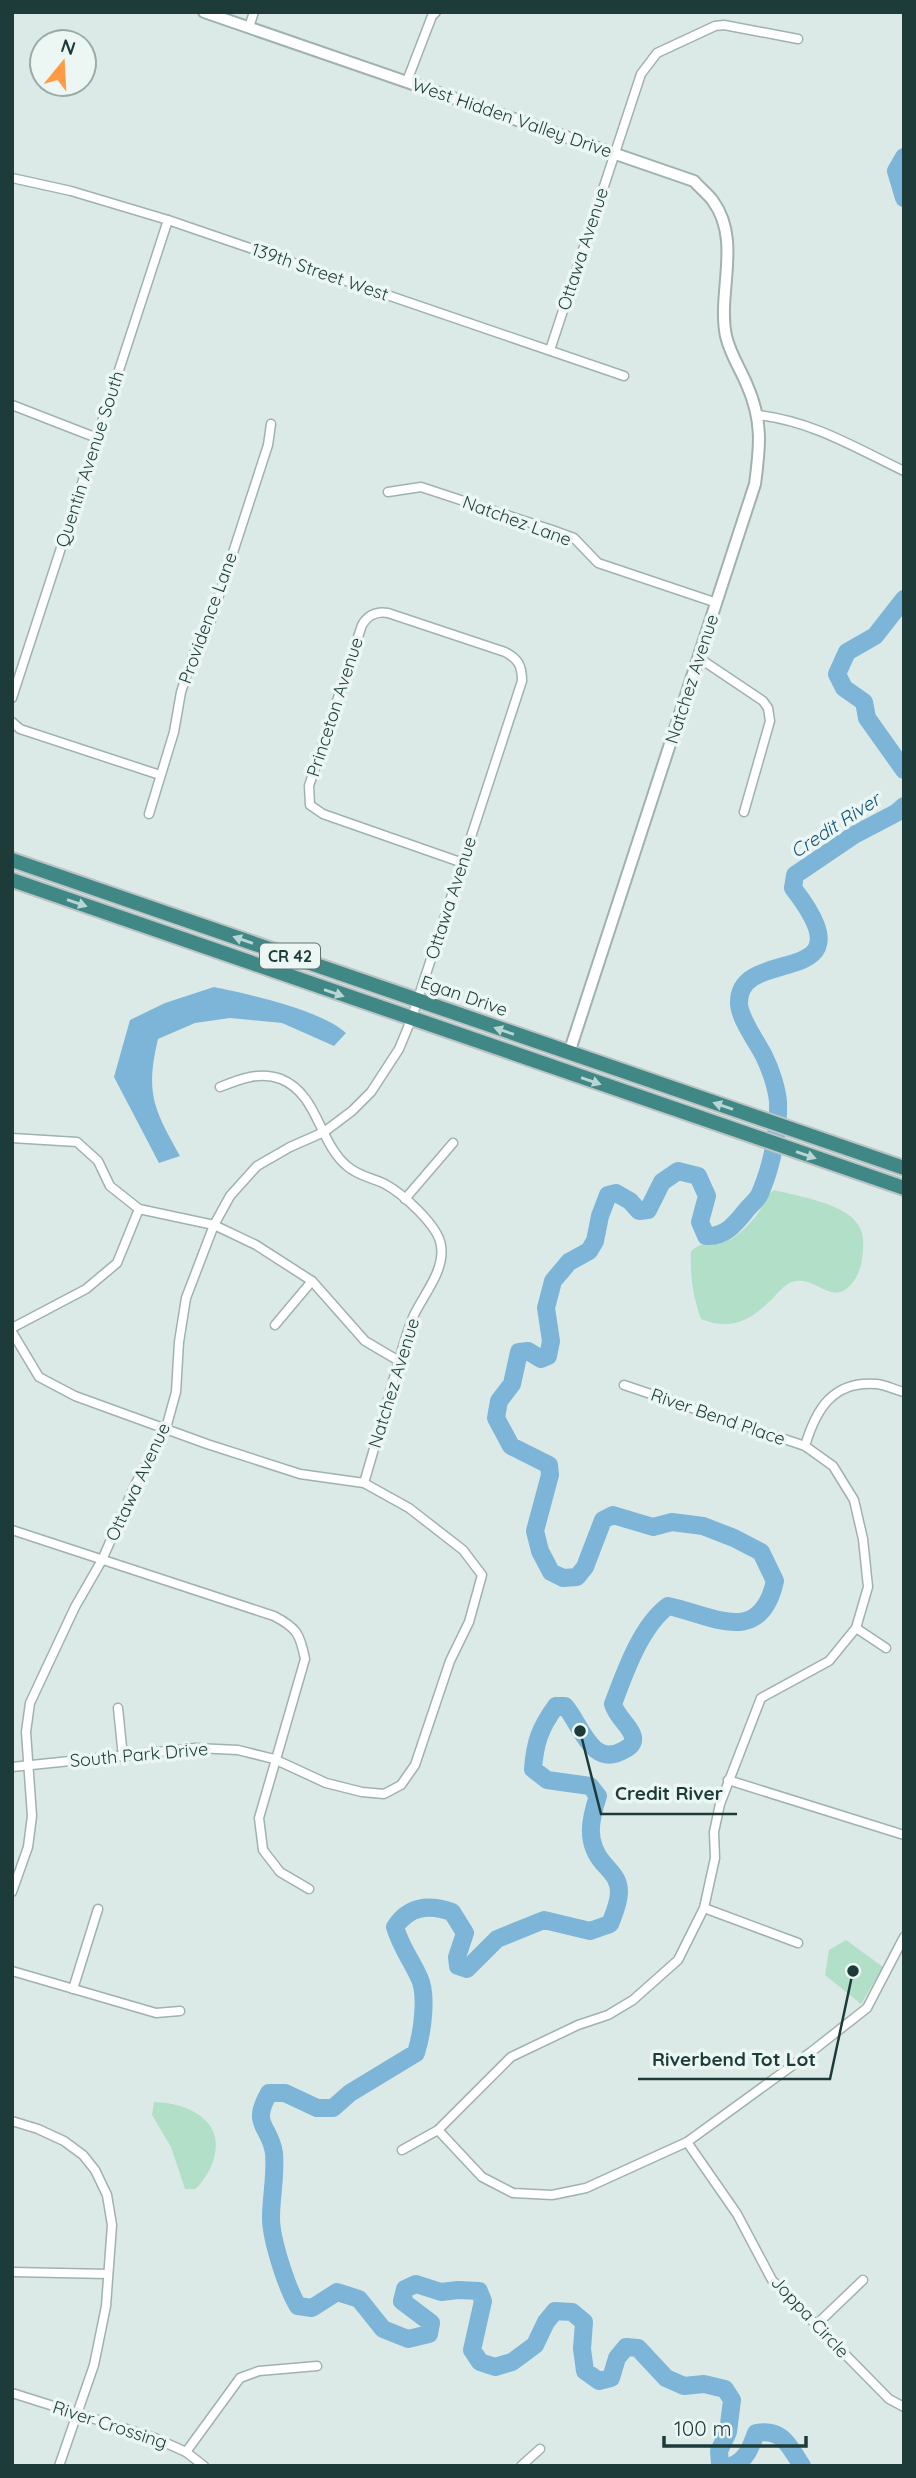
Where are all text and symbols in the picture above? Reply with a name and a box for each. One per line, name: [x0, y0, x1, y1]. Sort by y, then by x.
north arrow: [28, 28, 98, 98]
text: N: [58, 33, 79, 60]
street label: West Hidden Valley Drive: [409, 72, 615, 163]
street label: Ottawa Avenue: [552, 185, 613, 313]
street label: 139th Street West: [249, 237, 392, 306]
street label: Quentin Avenue South: [50, 368, 129, 550]
street label: Natchez Lane: [460, 490, 575, 551]
street label: Providence Lane: [173, 549, 242, 687]
street label: Natchez Avenue: [660, 611, 723, 747]
street label: Princeton Avenue: [301, 634, 368, 779]
water label: Credit River: [786, 786, 887, 863]
street label: Ottawa Avenue: [420, 834, 481, 962]
one-way arrow: [66, 898, 87, 909]
one-way arrow: [232, 934, 253, 945]
road number: CR 42: [260, 944, 320, 968]
street label: Egan Drive: [418, 970, 511, 1021]
one-way arrow: [323, 987, 344, 998]
one-way arrow: [493, 1025, 514, 1036]
one-way arrow: [581, 1076, 602, 1087]
one-way arrow: [713, 1100, 734, 1111]
one-way arrow: [796, 1150, 817, 1161]
street label: Natchez Avenue: [363, 1315, 424, 1451]
street label: River Bend Place: [648, 1383, 788, 1450]
street label: Ottawa Avenue: [100, 1419, 175, 1545]
street label: South Park Drive: [69, 1737, 209, 1772]
callout: Credit River: [601, 1774, 737, 1814]
text: Credit River: [615, 1781, 723, 1805]
callout: Riverbend Tot Lot: [638, 2039, 830, 2079]
text: Riverbend Tot Lot: [652, 2047, 816, 2071]
street label: Joppa Circle: [766, 2271, 854, 2363]
street label: River Crossing: [50, 2395, 170, 2454]
scale bar: [664, 2404, 806, 2448]
text: 100 m: [674, 2415, 732, 2441]

